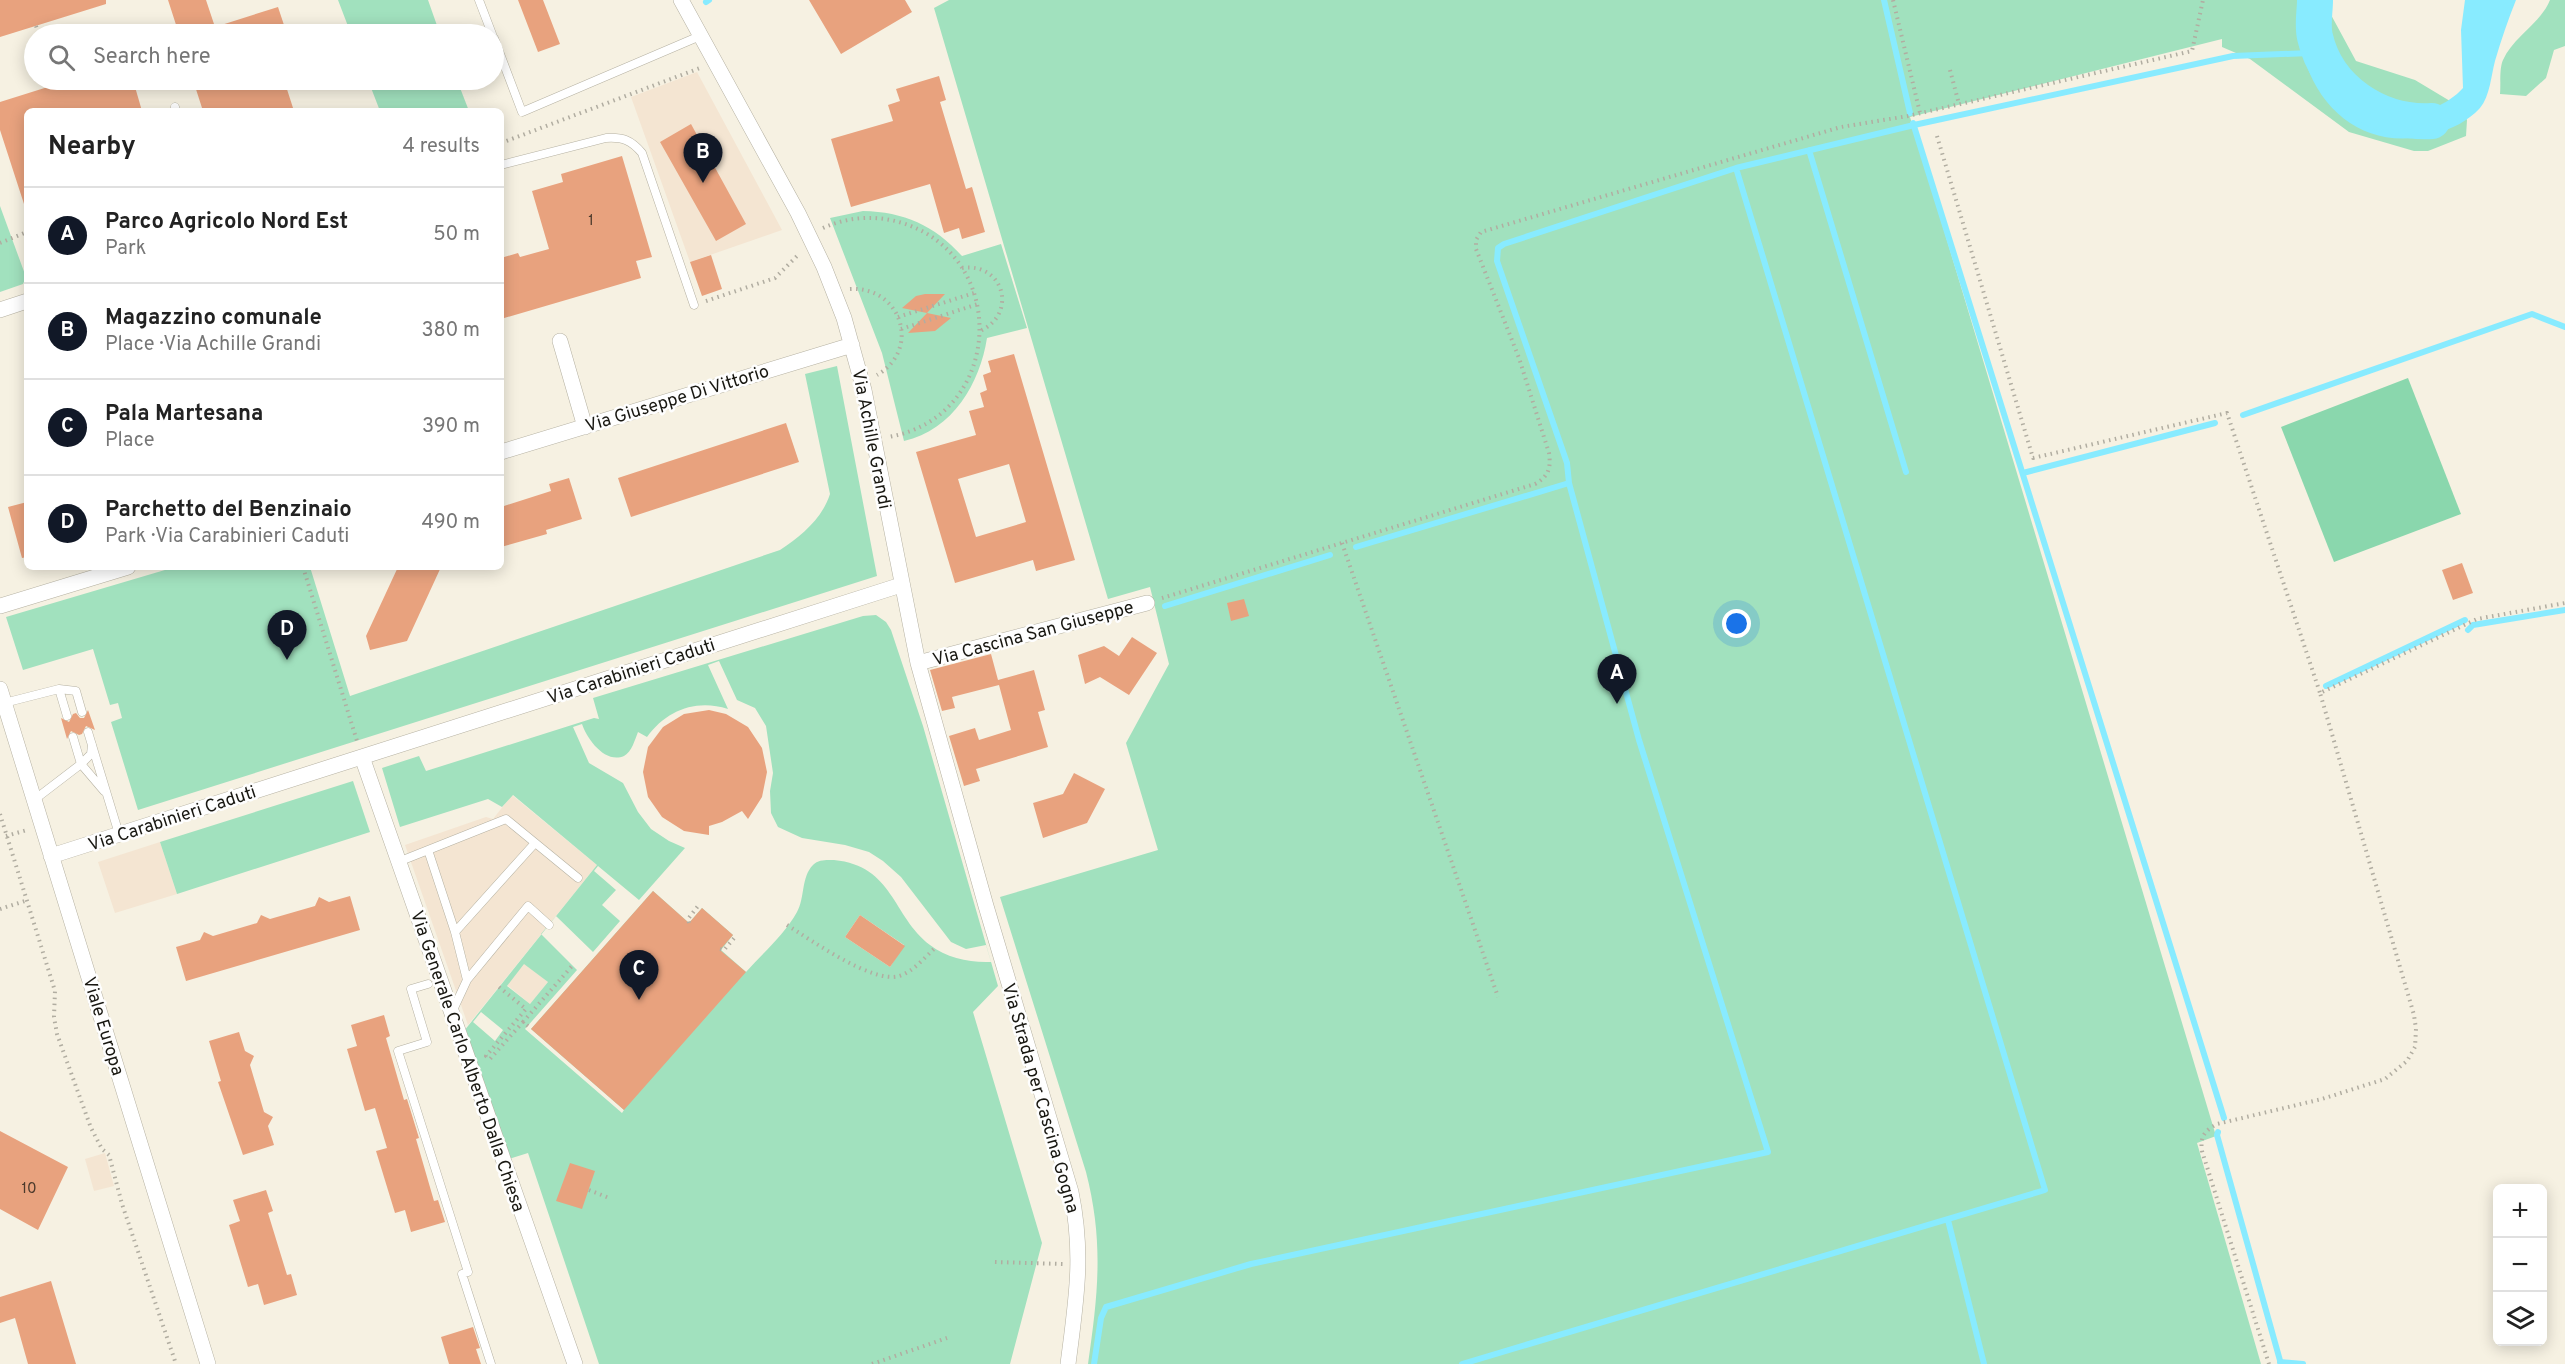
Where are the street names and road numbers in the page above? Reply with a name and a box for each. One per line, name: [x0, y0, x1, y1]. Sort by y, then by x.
street label: Via Giuseppe Di Vittorio: [583, 361, 772, 438]
street label: Via Achille Grandi: [846, 367, 895, 511]
street label: Via Cascina San Giuseppe: [930, 597, 1136, 672]
street label: Via Carabinieri Caduti: [545, 634, 718, 710]
street label: Via Carabinieri Caduti: [86, 781, 259, 857]
street label: Via Generale Carlo Alberto Dalla Chiesa: [404, 908, 529, 1215]
street label: Viale Europa: [77, 974, 128, 1079]
street label: Via Strada per Cascina Gogna: [996, 981, 1083, 1216]

